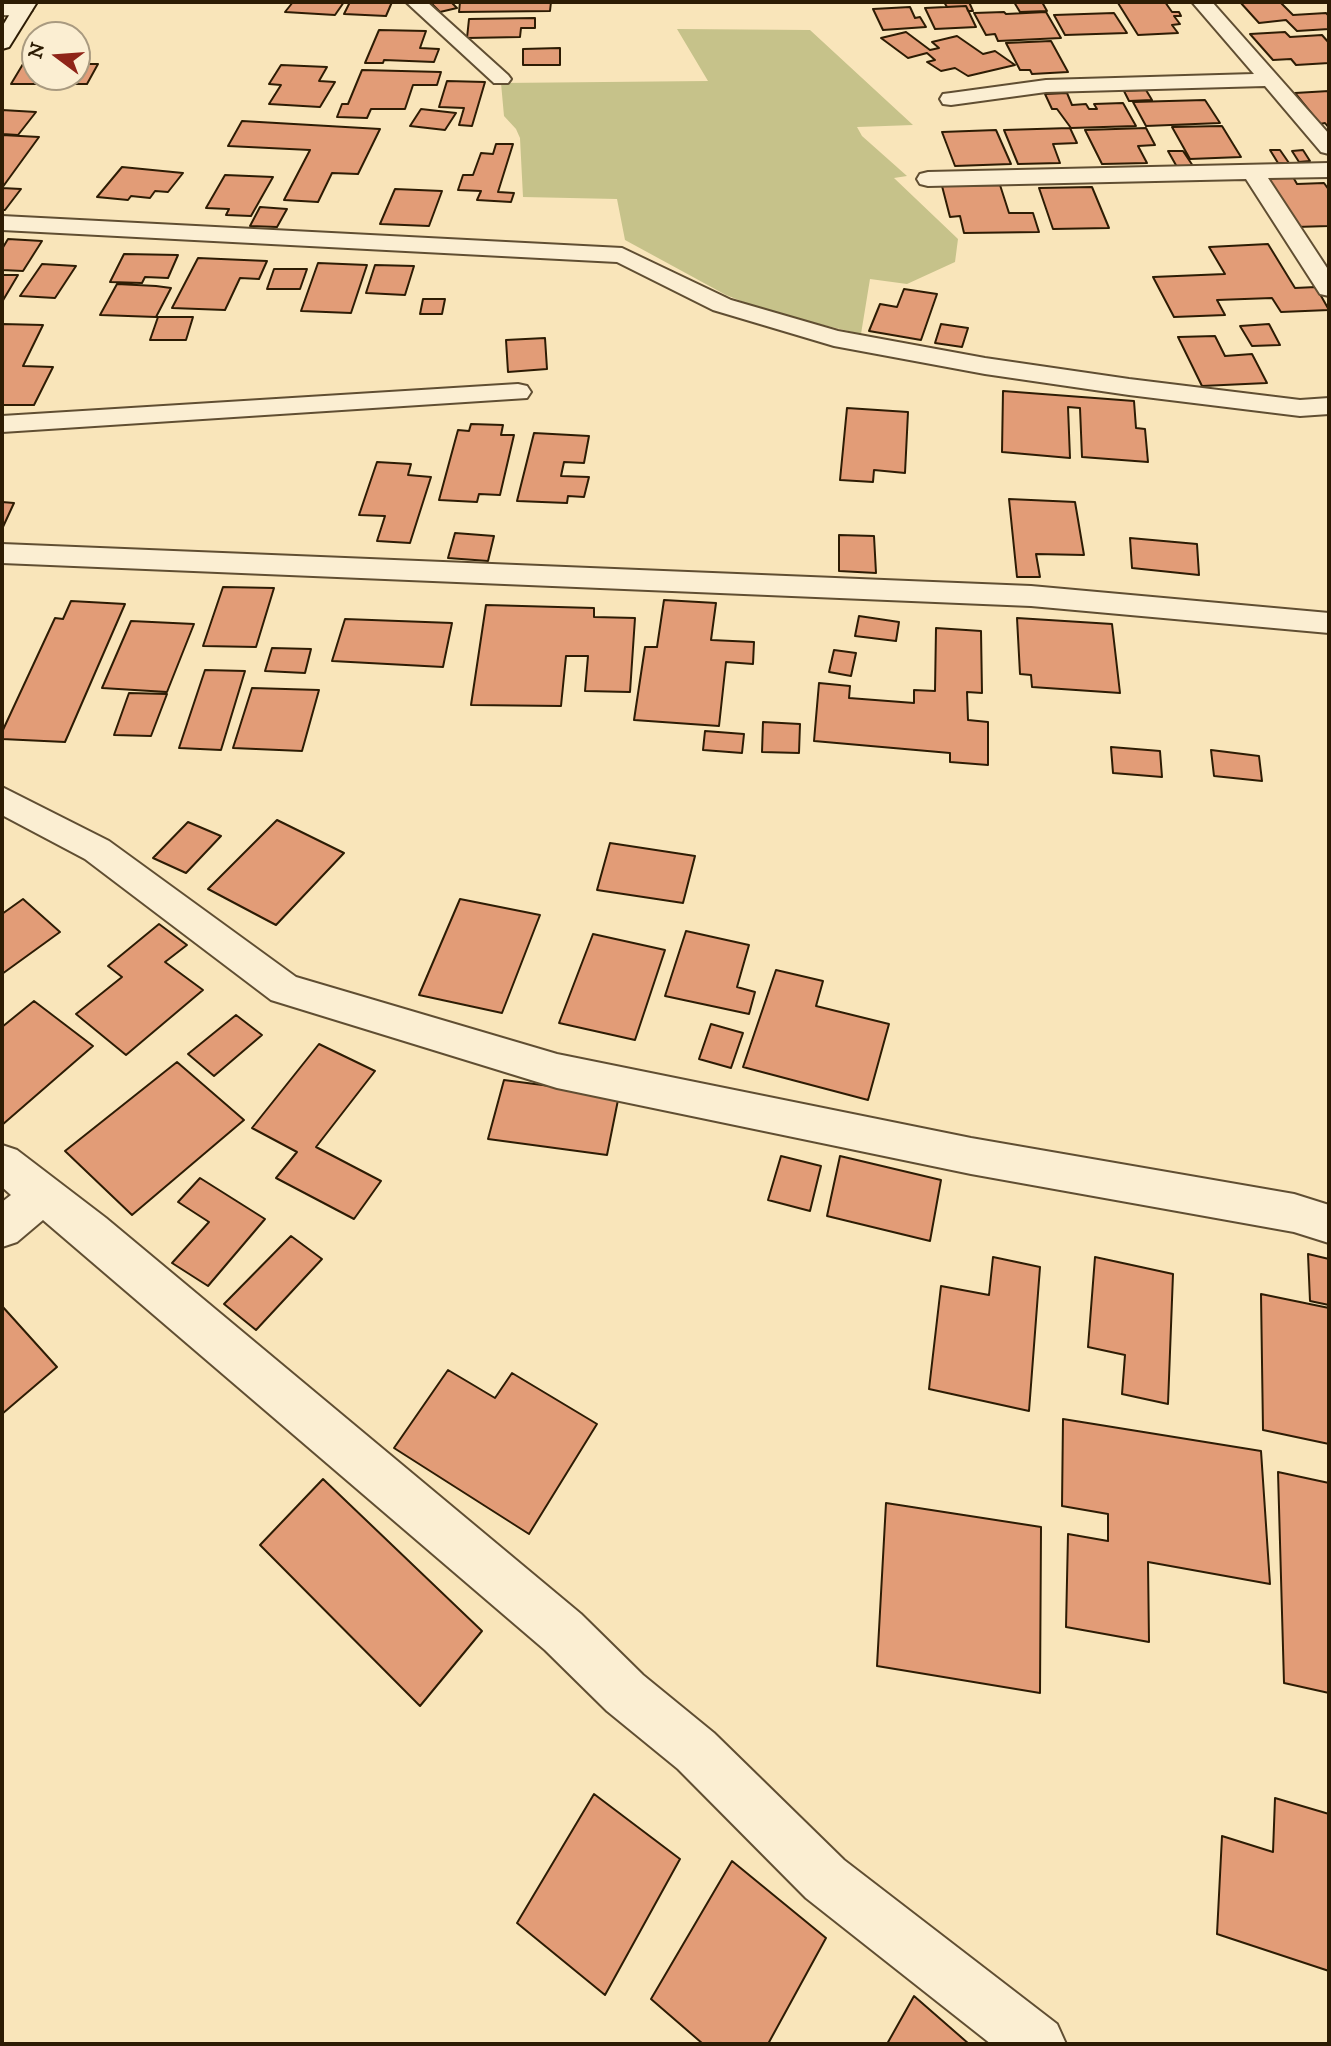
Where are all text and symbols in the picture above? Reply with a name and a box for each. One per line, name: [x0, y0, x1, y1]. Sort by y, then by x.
north arrow: [21, 21, 91, 91]
text: N: [24, 40, 50, 61]

